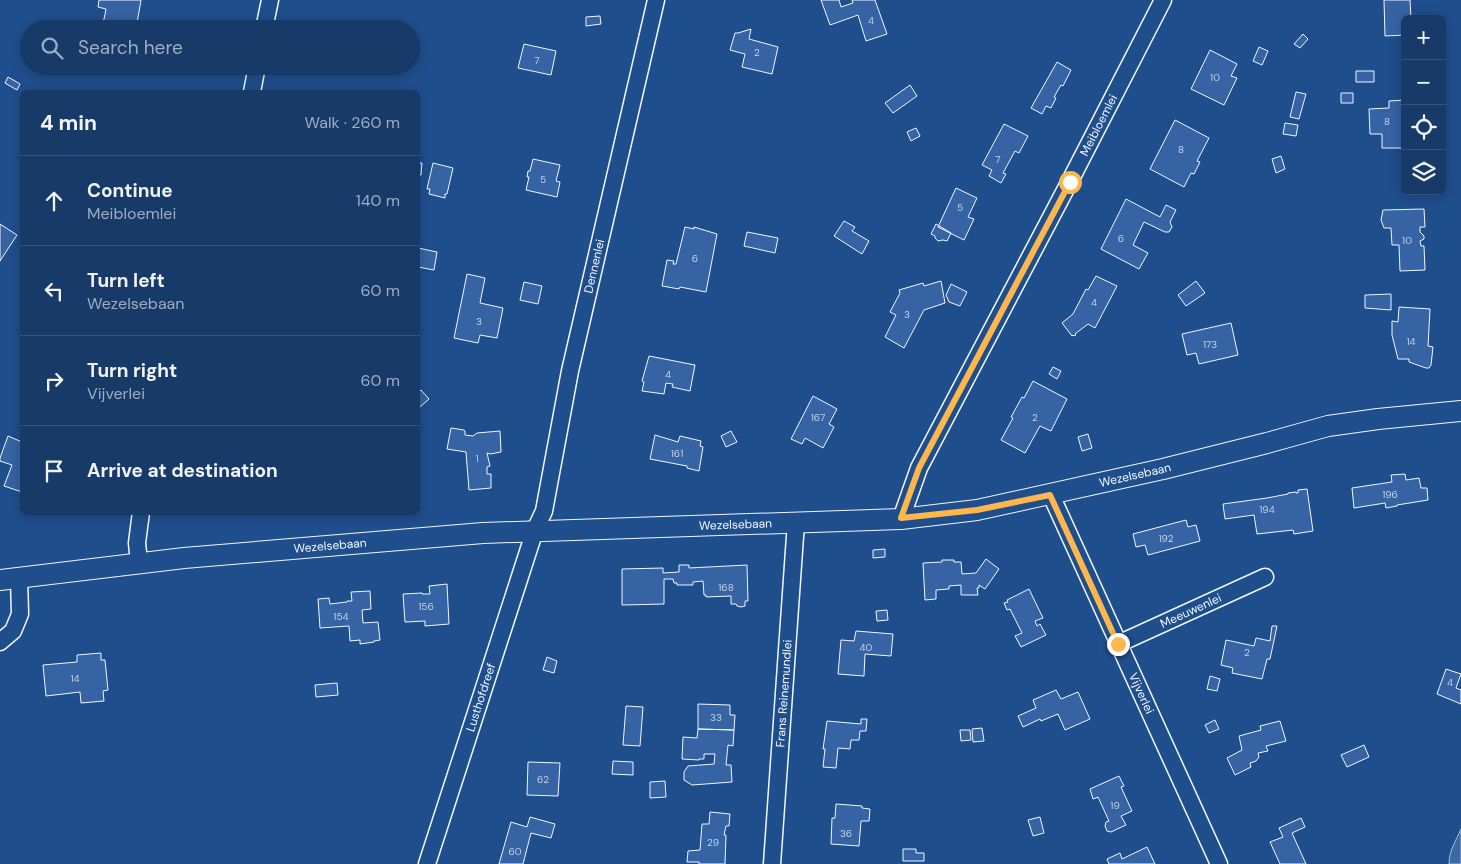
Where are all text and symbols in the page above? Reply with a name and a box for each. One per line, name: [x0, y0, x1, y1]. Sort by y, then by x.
house number: 4: [868, 14, 874, 27]
map controls: [1401, 15, 1446, 195]
button: +: [1401, 15, 1446, 60]
search box: [20, 20, 420, 75]
icon: search: [38, 34, 66, 62]
text: Search here: [78, 35, 183, 60]
house number: 2: [754, 46, 760, 59]
house number: 7: [534, 54, 540, 67]
button: −: [1401, 60, 1446, 105]
house number: 10: [1210, 71, 1220, 84]
street label: Meibloemlei: [1076, 92, 1121, 159]
button: locate: [1401, 105, 1446, 150]
text: 4 min: [40, 109, 97, 137]
text: Walk · 260 m: [305, 112, 400, 133]
house number: 8: [1384, 115, 1390, 128]
house number: 8: [1178, 143, 1184, 156]
button: layers: [1401, 150, 1446, 195]
house number: 7: [995, 153, 1001, 166]
route start: [1059, 171, 1082, 194]
house number: 5: [540, 173, 546, 186]
text: Continue: [87, 178, 173, 203]
icon: ahead: [40, 187, 68, 215]
text: 140 m: [356, 190, 400, 211]
house number: 5: [957, 201, 963, 214]
text: Meibloemlei: [87, 203, 176, 224]
house number: 6: [1118, 232, 1124, 245]
house number: 10: [1402, 234, 1412, 247]
street label: Dennenlei: [580, 238, 608, 295]
house number: 6: [692, 252, 698, 265]
text: Turn left: [87, 268, 165, 293]
icon: left: [40, 277, 68, 305]
text: 60 m: [360, 280, 400, 301]
text: Wezelsebaan: [87, 293, 184, 314]
house number: 4: [1091, 296, 1097, 309]
house number: 3: [904, 308, 910, 321]
house number: 3: [476, 315, 482, 328]
house number: 14: [1406, 335, 1416, 348]
house number: 173: [1203, 338, 1217, 351]
text: Turn right: [87, 358, 177, 383]
icon: right: [40, 367, 68, 395]
house number: 4: [665, 368, 671, 381]
text: 60 m: [360, 370, 400, 391]
text: Vijverlei: [87, 383, 145, 404]
house number: 167: [811, 411, 825, 424]
house number: 2: [1032, 411, 1038, 424]
house number: 161: [671, 447, 683, 460]
house number: 1: [475, 452, 479, 465]
icon: arrive: [40, 457, 68, 485]
text: Arrive at destination: [87, 458, 278, 483]
street label: Wezelsebaan: [1098, 459, 1173, 491]
house number: 196: [1382, 488, 1398, 501]
house number: 194: [1259, 503, 1275, 516]
street label: Wezelsebaan: [699, 515, 772, 534]
house number: 192: [1159, 532, 1174, 545]
street label: Wezelsebaan: [293, 535, 367, 557]
house number: 168: [718, 581, 734, 594]
street label: Meeuwenlei: [1158, 590, 1224, 632]
house number: 156: [418, 600, 434, 613]
house number: 154: [333, 610, 349, 623]
route end: [1107, 633, 1130, 656]
street label: Frans Reinemundlei: [772, 639, 796, 748]
house number: 40: [860, 641, 873, 654]
house number: 2: [1244, 646, 1250, 659]
street label: Lusthofdreef: [462, 661, 499, 734]
street label: Vijverlei: [1125, 670, 1158, 717]
house number: 14: [70, 672, 80, 685]
house number: 4: [1447, 676, 1453, 689]
house number: 33: [710, 711, 722, 724]
house number: 62: [537, 773, 549, 786]
house number: 19: [1110, 799, 1120, 812]
house number: 36: [840, 827, 852, 840]
house number: 29: [707, 836, 719, 849]
house number: 60: [508, 845, 522, 858]

